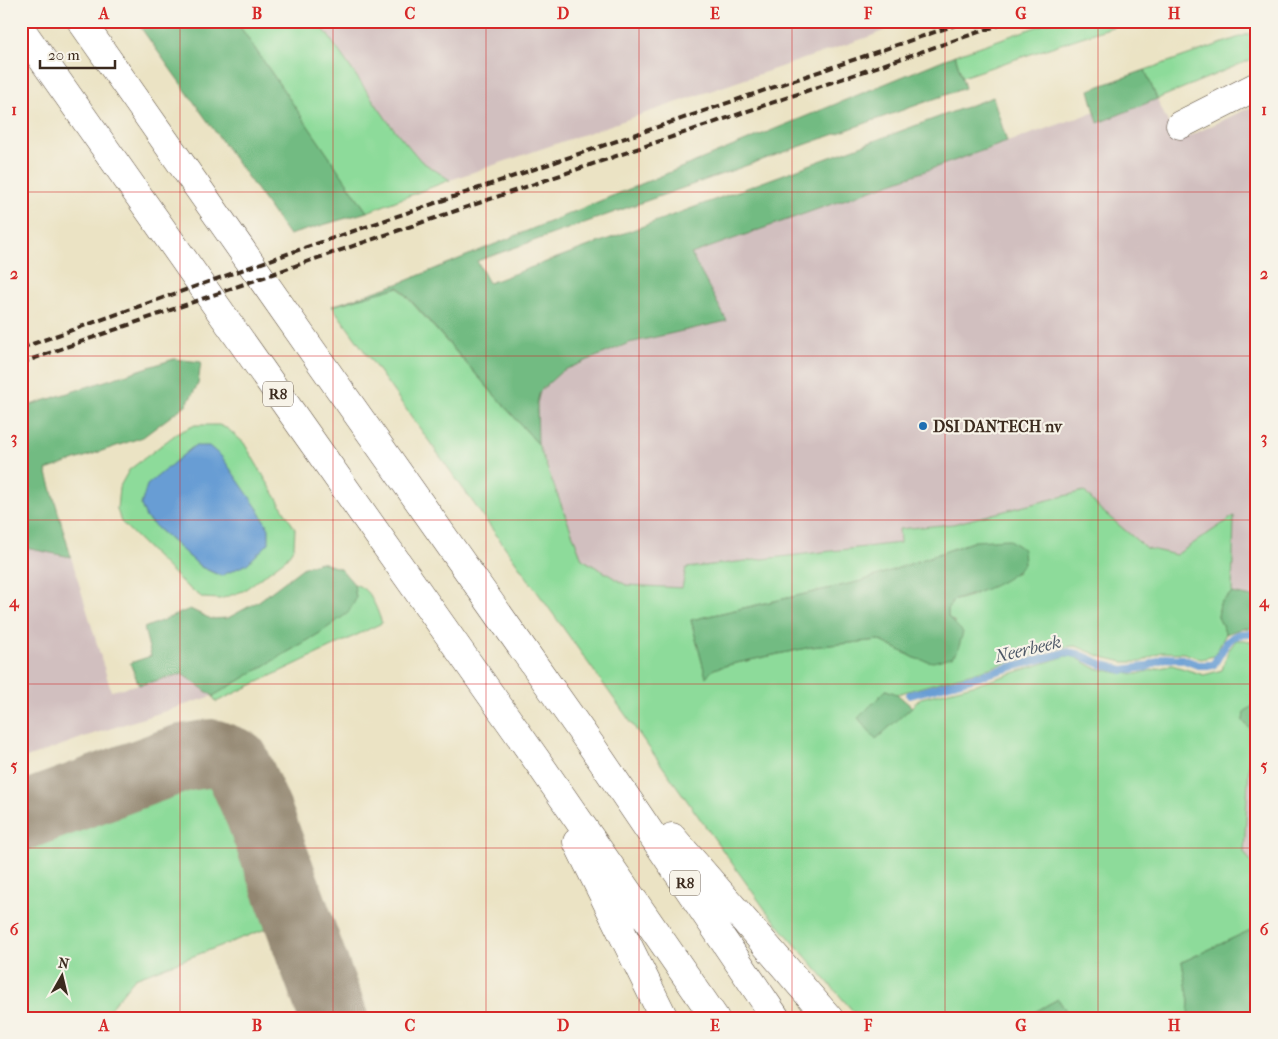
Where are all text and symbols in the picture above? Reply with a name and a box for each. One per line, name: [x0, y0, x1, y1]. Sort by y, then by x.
text: A: [98, 4, 110, 23]
text: B: [252, 4, 262, 23]
text: C: [405, 4, 416, 23]
text: D: [557, 4, 569, 23]
text: E: [710, 4, 720, 23]
text: F: [863, 4, 873, 23]
text: G: [1015, 4, 1027, 23]
text: H: [1168, 4, 1181, 23]
scale bar: [40, 38, 115, 70]
text: 20 m: [48, 46, 80, 64]
text: 1: [11, 100, 17, 119]
text: 1: [1261, 100, 1267, 119]
text: 2: [10, 264, 18, 283]
text: 2: [1260, 264, 1268, 283]
road number: R8: [263, 382, 293, 406]
place label: DSI DANTECH nv: [933, 417, 1063, 436]
marker: DSI DANTECH nv: [917, 420, 929, 432]
text: 3: [11, 428, 17, 448]
text: 3: [1261, 428, 1267, 448]
text: 4: [8, 592, 20, 612]
text: 4: [1258, 592, 1270, 612]
water label: Neerbeek: [992, 632, 1063, 668]
text: 5: [11, 756, 18, 775]
text: 5: [1261, 756, 1268, 775]
road number: R8: [670, 870, 700, 896]
text: 6: [10, 920, 19, 939]
text: 6: [1260, 920, 1269, 939]
north arrow: [38, 952, 88, 1002]
text: N: [57, 954, 71, 973]
text: A: [98, 1016, 110, 1035]
text: B: [252, 1016, 262, 1035]
text: C: [405, 1016, 416, 1035]
text: D: [557, 1016, 569, 1035]
text: E: [710, 1016, 720, 1035]
text: F: [863, 1016, 873, 1035]
text: G: [1015, 1016, 1027, 1035]
text: H: [1168, 1016, 1181, 1035]

